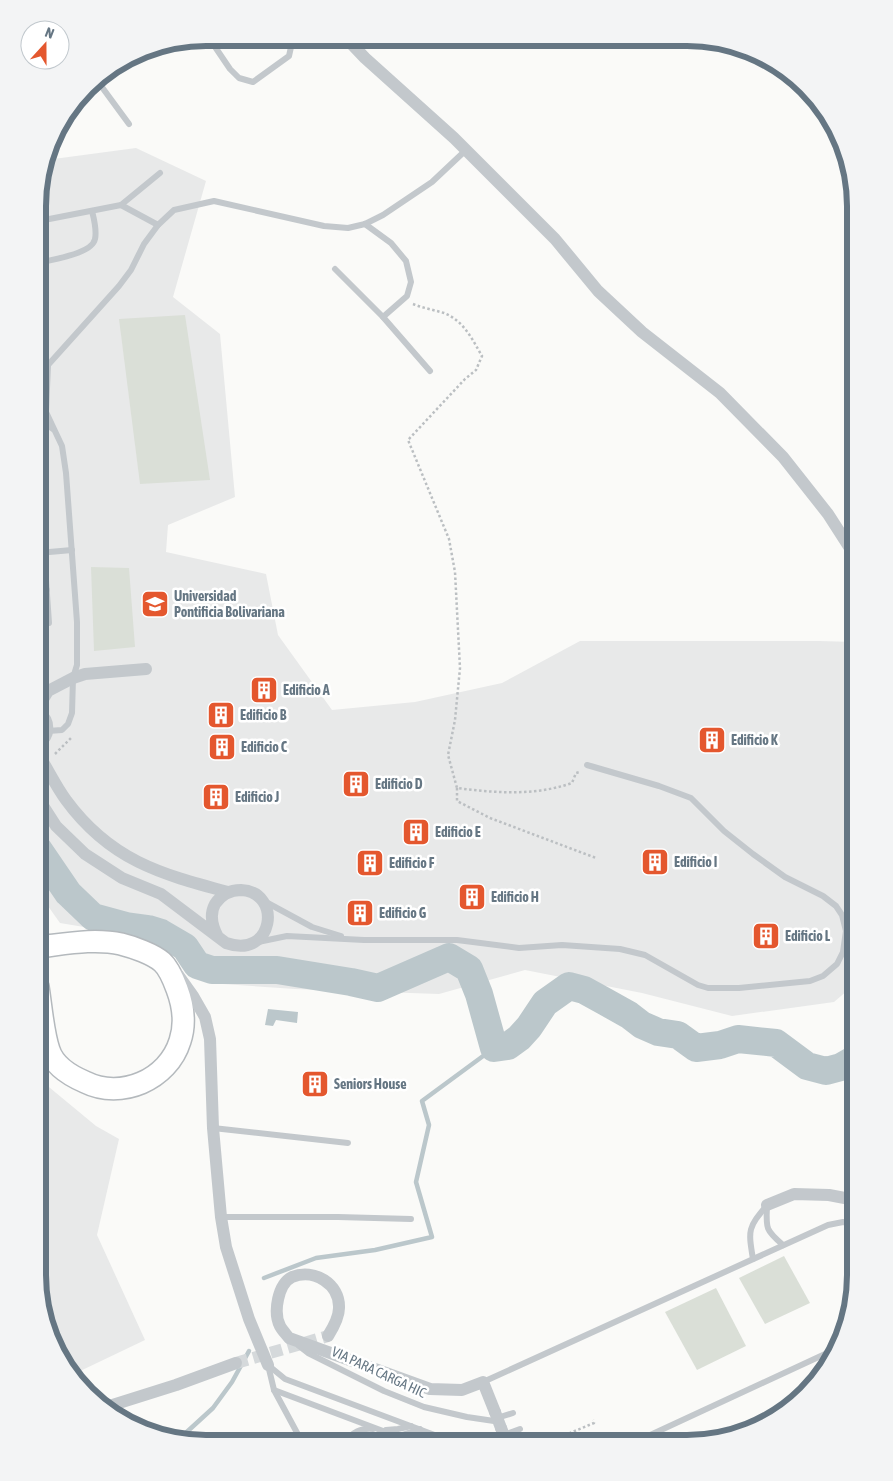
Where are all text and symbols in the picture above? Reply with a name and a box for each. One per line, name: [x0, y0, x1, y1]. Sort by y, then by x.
north arrow: [20, 20, 70, 70]
text: N: [43, 24, 56, 42]
place label: Universidad Pontificia Bolivariana: [174, 588, 285, 620]
school or university icon: Universidad Pontificia Bolivariana: [140, 589, 170, 619]
building icon: Edificio A: [249, 675, 279, 705]
place label: Edificio A: [283, 682, 330, 698]
building icon: Edificio B: [206, 700, 236, 730]
place label: Edificio B: [240, 707, 287, 723]
building icon: Edificio K: [697, 725, 727, 755]
building icon: Edificio C: [207, 732, 237, 762]
place label: Edificio K: [731, 732, 778, 748]
place label: Edificio C: [241, 739, 288, 755]
building icon: Edificio D: [341, 769, 371, 799]
place label: Edificio D: [375, 776, 423, 792]
building icon: Edificio J: [201, 782, 231, 812]
place label: Edificio J: [235, 789, 279, 805]
building icon: Edificio E: [401, 817, 431, 847]
place label: Edificio E: [435, 824, 481, 840]
building icon: Edificio I: [640, 847, 670, 877]
building icon: Edificio F: [355, 848, 385, 878]
place label: Edificio I: [674, 854, 717, 870]
place label: Edificio F: [389, 855, 435, 871]
building icon: Edificio H: [457, 882, 487, 912]
place label: Edificio H: [491, 889, 539, 905]
building icon: Edificio G: [345, 898, 375, 928]
place label: Edificio G: [379, 905, 427, 921]
building icon: Edificio L: [751, 921, 781, 951]
place label: Edificio L: [785, 928, 831, 944]
building icon: Seniors House: [300, 1069, 330, 1099]
place label: Seniors House: [334, 1076, 407, 1092]
street label: VIA PARA CARGA HIC: [329, 1343, 429, 1401]

